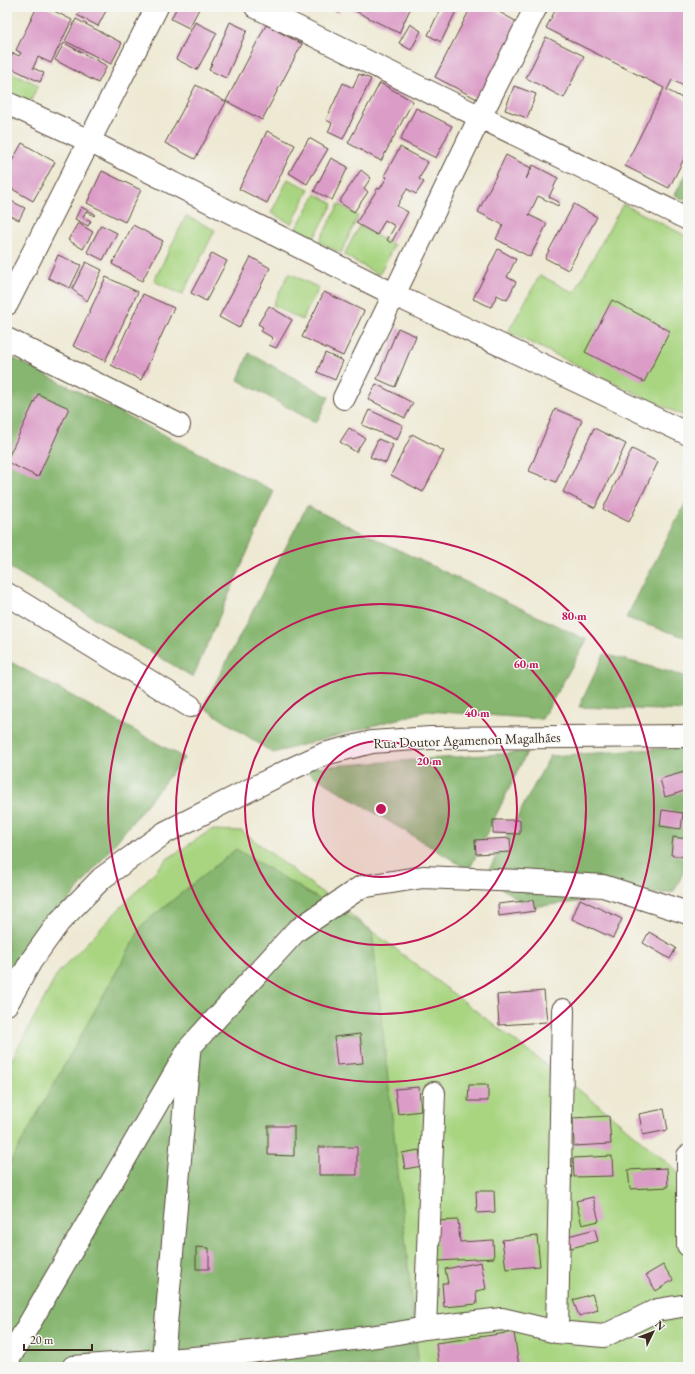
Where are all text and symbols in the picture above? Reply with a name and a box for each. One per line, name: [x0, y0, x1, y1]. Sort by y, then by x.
text: 80 m: [561, 608, 587, 624]
text: 60 m: [513, 656, 539, 672]
text: 40 m: [464, 705, 490, 721]
street label: Rua Doutor Agamenon Magalhães: [373, 728, 561, 752]
text: 20 m: [416, 753, 442, 769]
centre of rings: [374, 802, 388, 816]
north arrow: [633, 1312, 673, 1352]
text: N: [652, 1317, 669, 1333]
scale bar: [24, 1326, 92, 1352]
text: 20 m: [30, 1332, 54, 1348]

